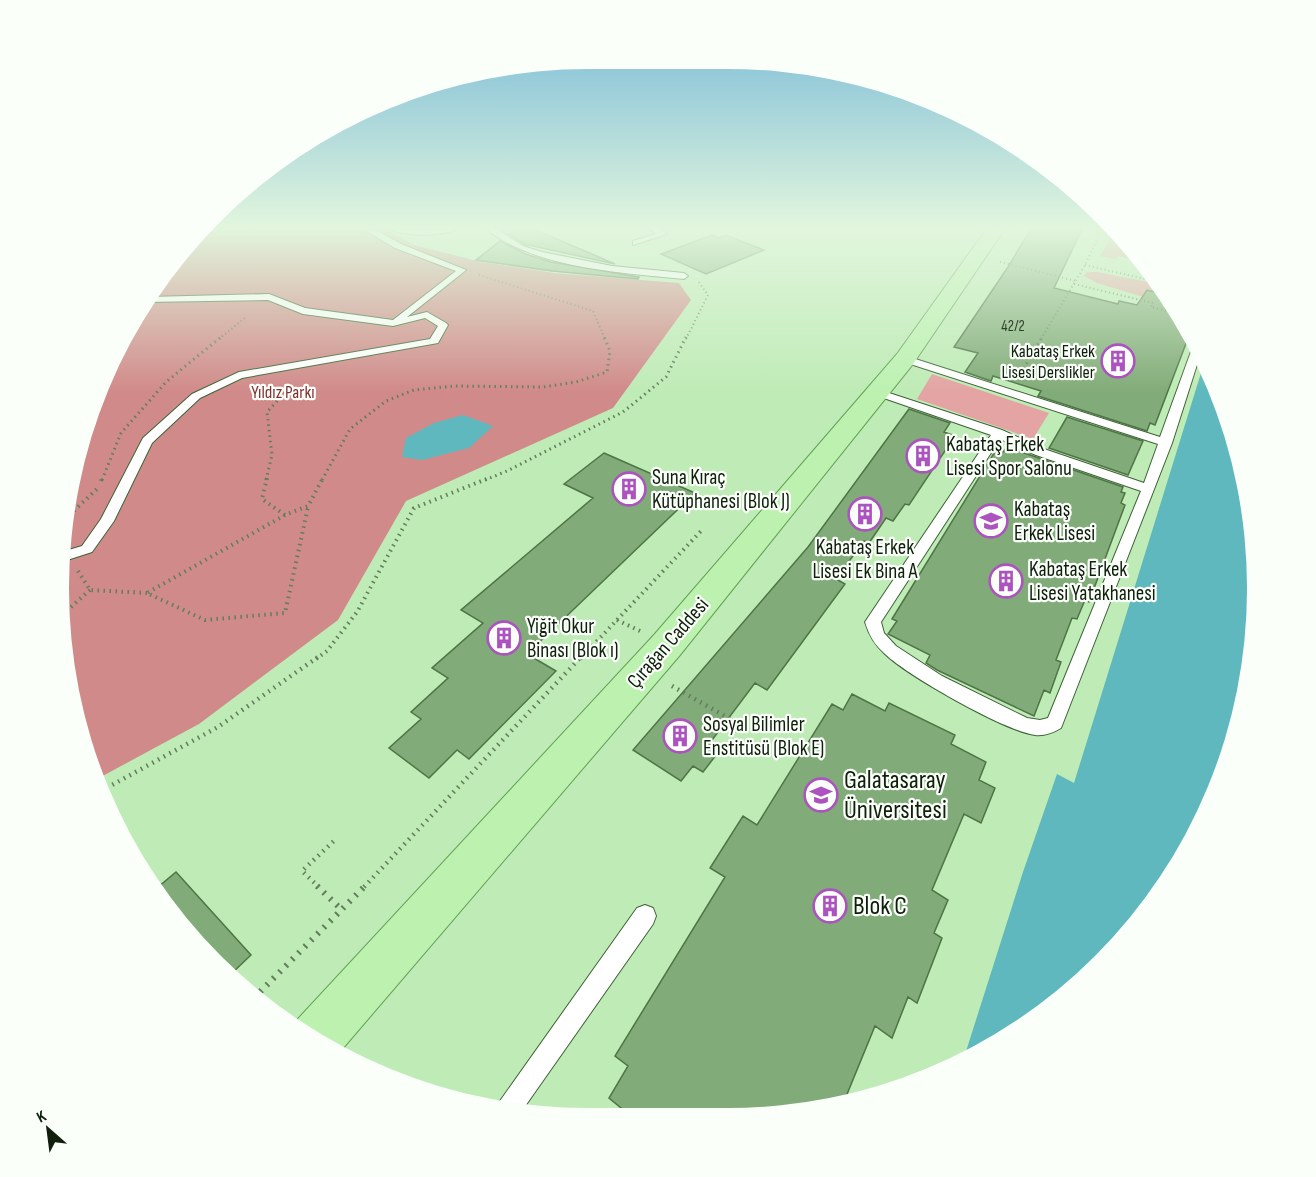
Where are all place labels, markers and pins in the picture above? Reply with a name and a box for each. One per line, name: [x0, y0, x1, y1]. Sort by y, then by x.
place label: Kabataş Erkek Lisesi Derslikler: [1001, 341, 1095, 383]
building icon: Kabataş Erkek Lisesi Derslikler: [1100, 343, 1136, 379]
place label: Kabataş Erkek Lisesi Spor Salonu: [946, 432, 1072, 481]
building icon: Kabataş Erkek Lisesi Spor Salonu: [905, 438, 941, 474]
place label: Suna Kıraç Kütüphanesi (Blok J): [652, 465, 790, 514]
building icon: Suna Kıraç Kütüphanesi (Blok J): [611, 471, 647, 507]
building icon: Kabataş Erkek Lisesi Ek Bina A: [847, 496, 883, 532]
place label: Kabataş Erkek Lisesi: [1014, 497, 1095, 546]
school or university icon: Kabataş Erkek Lisesi: [973, 503, 1009, 539]
place label: Kabataş Erkek Lisesi Ek Bina A: [812, 535, 919, 584]
place label: Kabataş Erkek Lisesi Yatakhanesi: [1029, 557, 1156, 606]
building icon: Kabataş Erkek Lisesi Yatakhanesi: [988, 563, 1024, 599]
place label: Yiğit Okur Binası (Blok ı): [527, 614, 618, 663]
building icon: Yiğit Okur Binası (Blok ı): [486, 620, 522, 656]
place label: Sosyal Bilimler Enstitüsü (Blok E): [703, 712, 824, 761]
building icon: Sosyal Bilimler Enstitüsü (Blok E): [662, 718, 698, 754]
place label: Galatasaray Üniversitesi: [844, 765, 947, 826]
school or university icon: Galatasaray Üniversitesi: [803, 777, 839, 813]
building icon: Blok C: [812, 888, 848, 924]
place label: Blok C: [853, 891, 907, 922]

